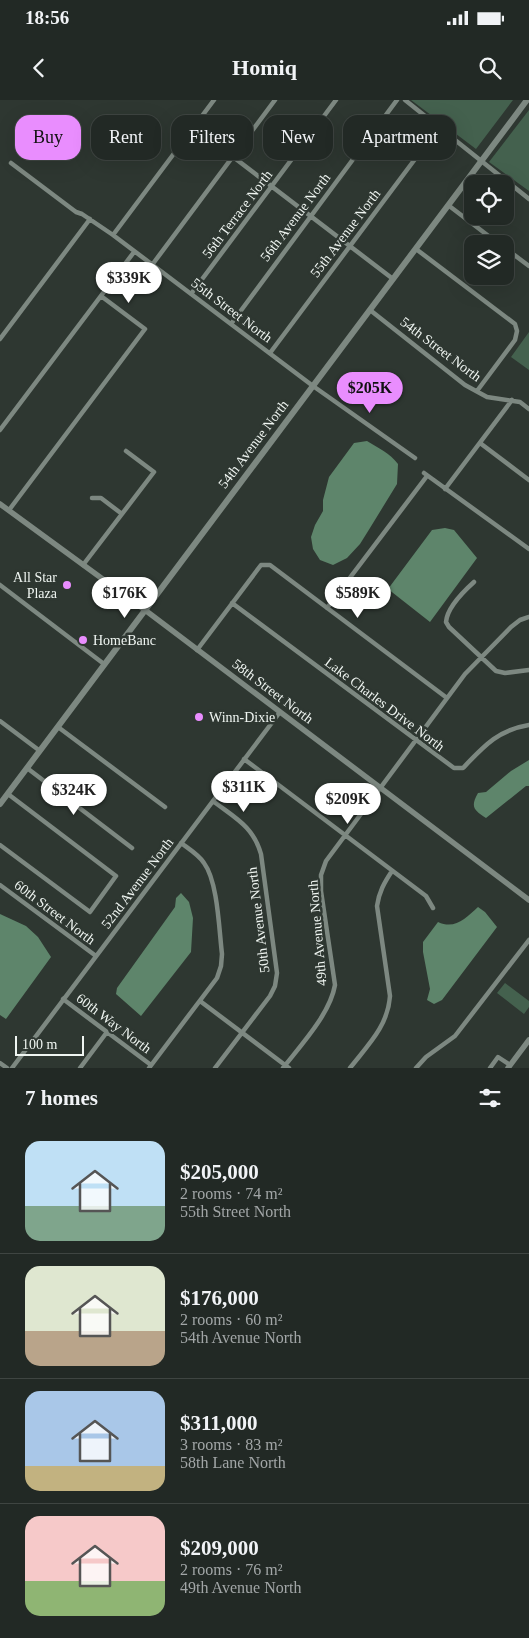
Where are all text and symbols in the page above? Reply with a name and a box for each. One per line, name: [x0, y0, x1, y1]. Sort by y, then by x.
text: 18:56: [25, 7, 69, 28]
icon: back: [25, 54, 53, 82]
icon: search: [476, 54, 504, 82]
text: Homiq: [232, 55, 297, 80]
chip: Buy: [15, 115, 81, 160]
chip: Rent: [91, 115, 161, 160]
chip: Filters: [171, 115, 253, 160]
chip: New: [263, 115, 333, 160]
chip: Apartment: [343, 115, 456, 160]
street label: 56th Terrace North: [199, 167, 275, 261]
street label: 56th Avenue North: [257, 170, 333, 264]
map controls: [464, 175, 514, 285]
button: locate: [464, 175, 514, 225]
street label: 55th Avenue North: [307, 186, 383, 280]
button: layers: [464, 235, 514, 285]
pin: $339K: [94, 262, 164, 304]
text: $339K: [107, 269, 151, 286]
street label: 55th Street North: [188, 275, 275, 346]
street label: 54th Street North: [397, 314, 484, 385]
pin: $205K: [335, 372, 405, 414]
text: $205K: [348, 379, 392, 396]
street label: 54th Avenue North: [215, 397, 291, 491]
place label: All Star Plaza: [13, 570, 58, 601]
pin: $176K: [90, 576, 160, 619]
pin: $589K: [323, 576, 393, 619]
marker: All Star Plaza: [61, 579, 73, 591]
text: $176K: [103, 584, 147, 601]
text: $589K: [336, 584, 380, 601]
place label: HomeBanc: [93, 633, 156, 648]
marker: HomeBanc: [77, 634, 89, 646]
street label: Lake Charles Drive North: [322, 655, 447, 754]
street label: 58th Street North: [229, 656, 316, 727]
place label: Winn-Dixie: [209, 710, 275, 725]
marker: Winn-Dixie: [193, 711, 205, 723]
pin: $311K: [209, 770, 279, 813]
pin: $324K: [39, 774, 109, 816]
text: $311K: [222, 778, 266, 795]
text: $324K: [52, 781, 96, 798]
pin: $209K: [313, 782, 383, 825]
text: $209K: [326, 790, 370, 807]
street label: 52nd Avenue North: [98, 835, 176, 931]
street label: 50th Avenue North: [245, 866, 272, 974]
street label: 60th Street North: [11, 877, 98, 948]
street label: 49th Avenue North: [305, 879, 330, 987]
street label: 60th Way North: [73, 990, 154, 1056]
scale bar: [15, 1033, 84, 1056]
text: 100 m: [22, 1037, 57, 1052]
icon: filters: [476, 1084, 504, 1112]
text: 7 homes: [25, 1086, 98, 1110]
text: $205,000: [180, 1160, 259, 1184]
icon: home: [65, 1161, 125, 1221]
text: 2 rooms · 74 m²: [180, 1185, 283, 1202]
text: 55th Street North: [180, 1203, 291, 1220]
icon: home: [65, 1286, 125, 1346]
text: $176,000: [180, 1286, 259, 1310]
text: 2 rooms · 60 m²: [180, 1311, 283, 1328]
text: 54th Avenue North: [180, 1329, 301, 1346]
icon: home: [65, 1411, 125, 1471]
text: $311,000: [180, 1411, 258, 1435]
text: 3 rooms · 83 m²: [180, 1436, 283, 1453]
text: 58th Lane North: [180, 1454, 286, 1471]
icon: home: [65, 1536, 125, 1596]
text: $209,000: [180, 1536, 259, 1560]
text: 2 rooms · 76 m²: [180, 1561, 283, 1578]
text: 49th Avenue North: [180, 1579, 301, 1596]

